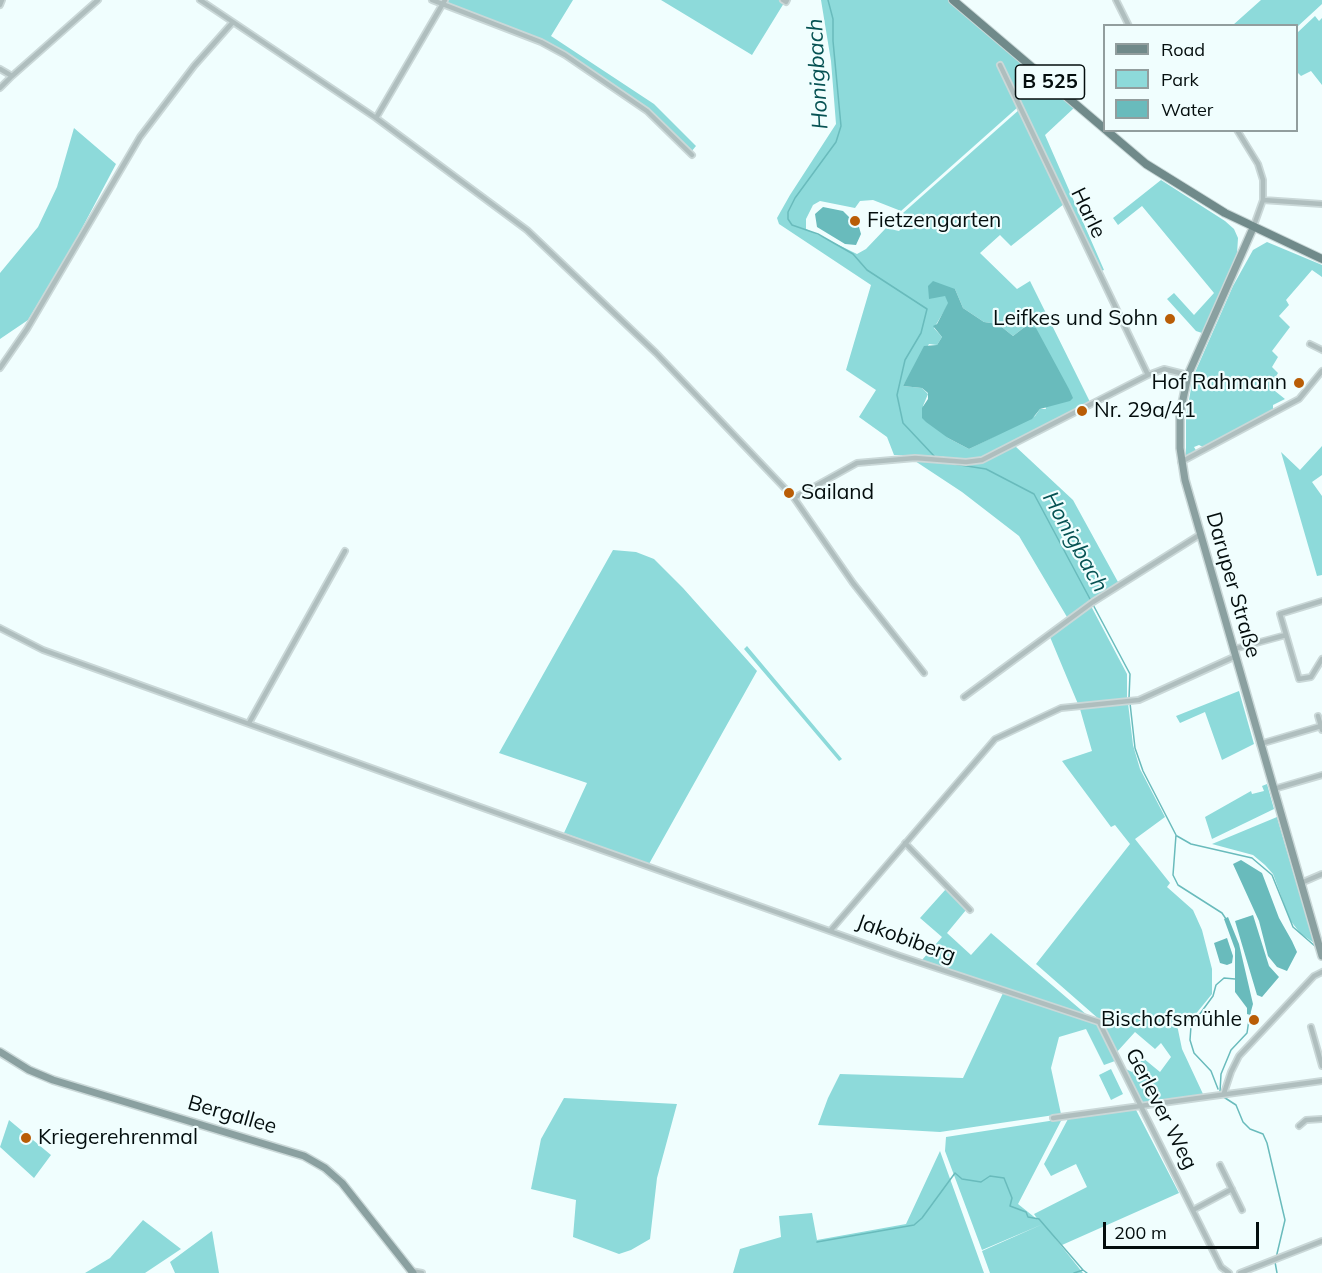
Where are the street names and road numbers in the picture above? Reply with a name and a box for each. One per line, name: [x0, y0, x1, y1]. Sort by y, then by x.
road number: B 525: [1016, 65, 1084, 99]
street label: Harle: [1065, 184, 1111, 242]
street label: Daruper Straße: [1200, 509, 1266, 661]
street label: Jakobiberg: [853, 909, 959, 969]
street label: Gerlever Weg: [1120, 1044, 1202, 1174]
street label: Bergallee: [185, 1090, 279, 1140]

